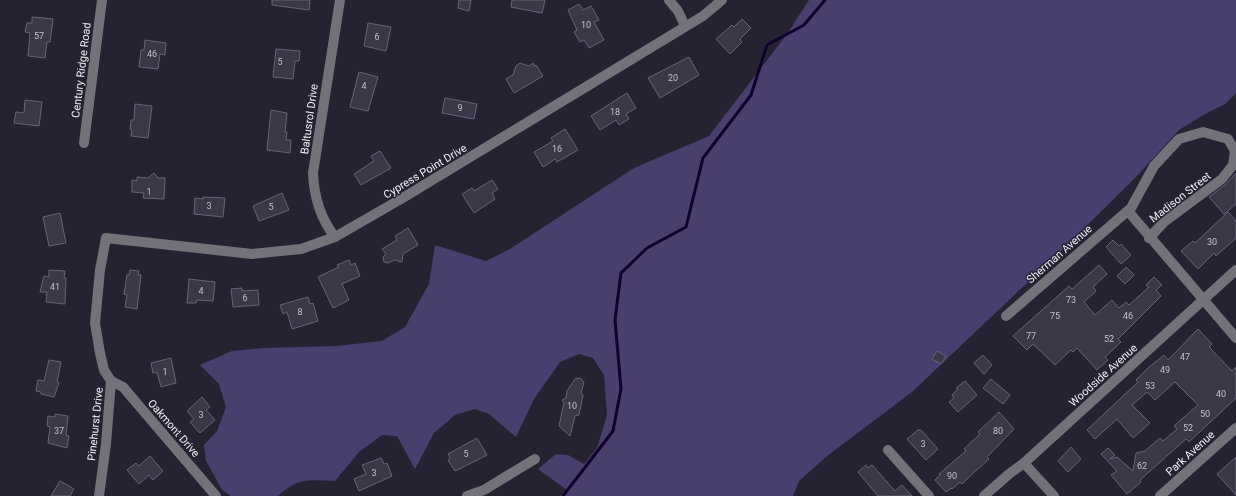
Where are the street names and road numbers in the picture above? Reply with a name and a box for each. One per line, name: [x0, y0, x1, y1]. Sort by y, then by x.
street label: Century Ridge Road: [69, 22, 94, 119]
street label: Baltusrol Drive: [298, 83, 321, 155]
street label: Cypress Point Drive: [381, 141, 469, 201]
street label: Madison Street: [1147, 169, 1214, 225]
street label: Sherman Avenue: [1024, 222, 1095, 286]
street label: Woodside Avenue: [1066, 341, 1140, 409]
street label: Pinehurst Drive: [85, 386, 106, 462]
street label: Oakmont Drive: [145, 397, 202, 460]
street label: Park Avenue: [1163, 428, 1217, 479]

